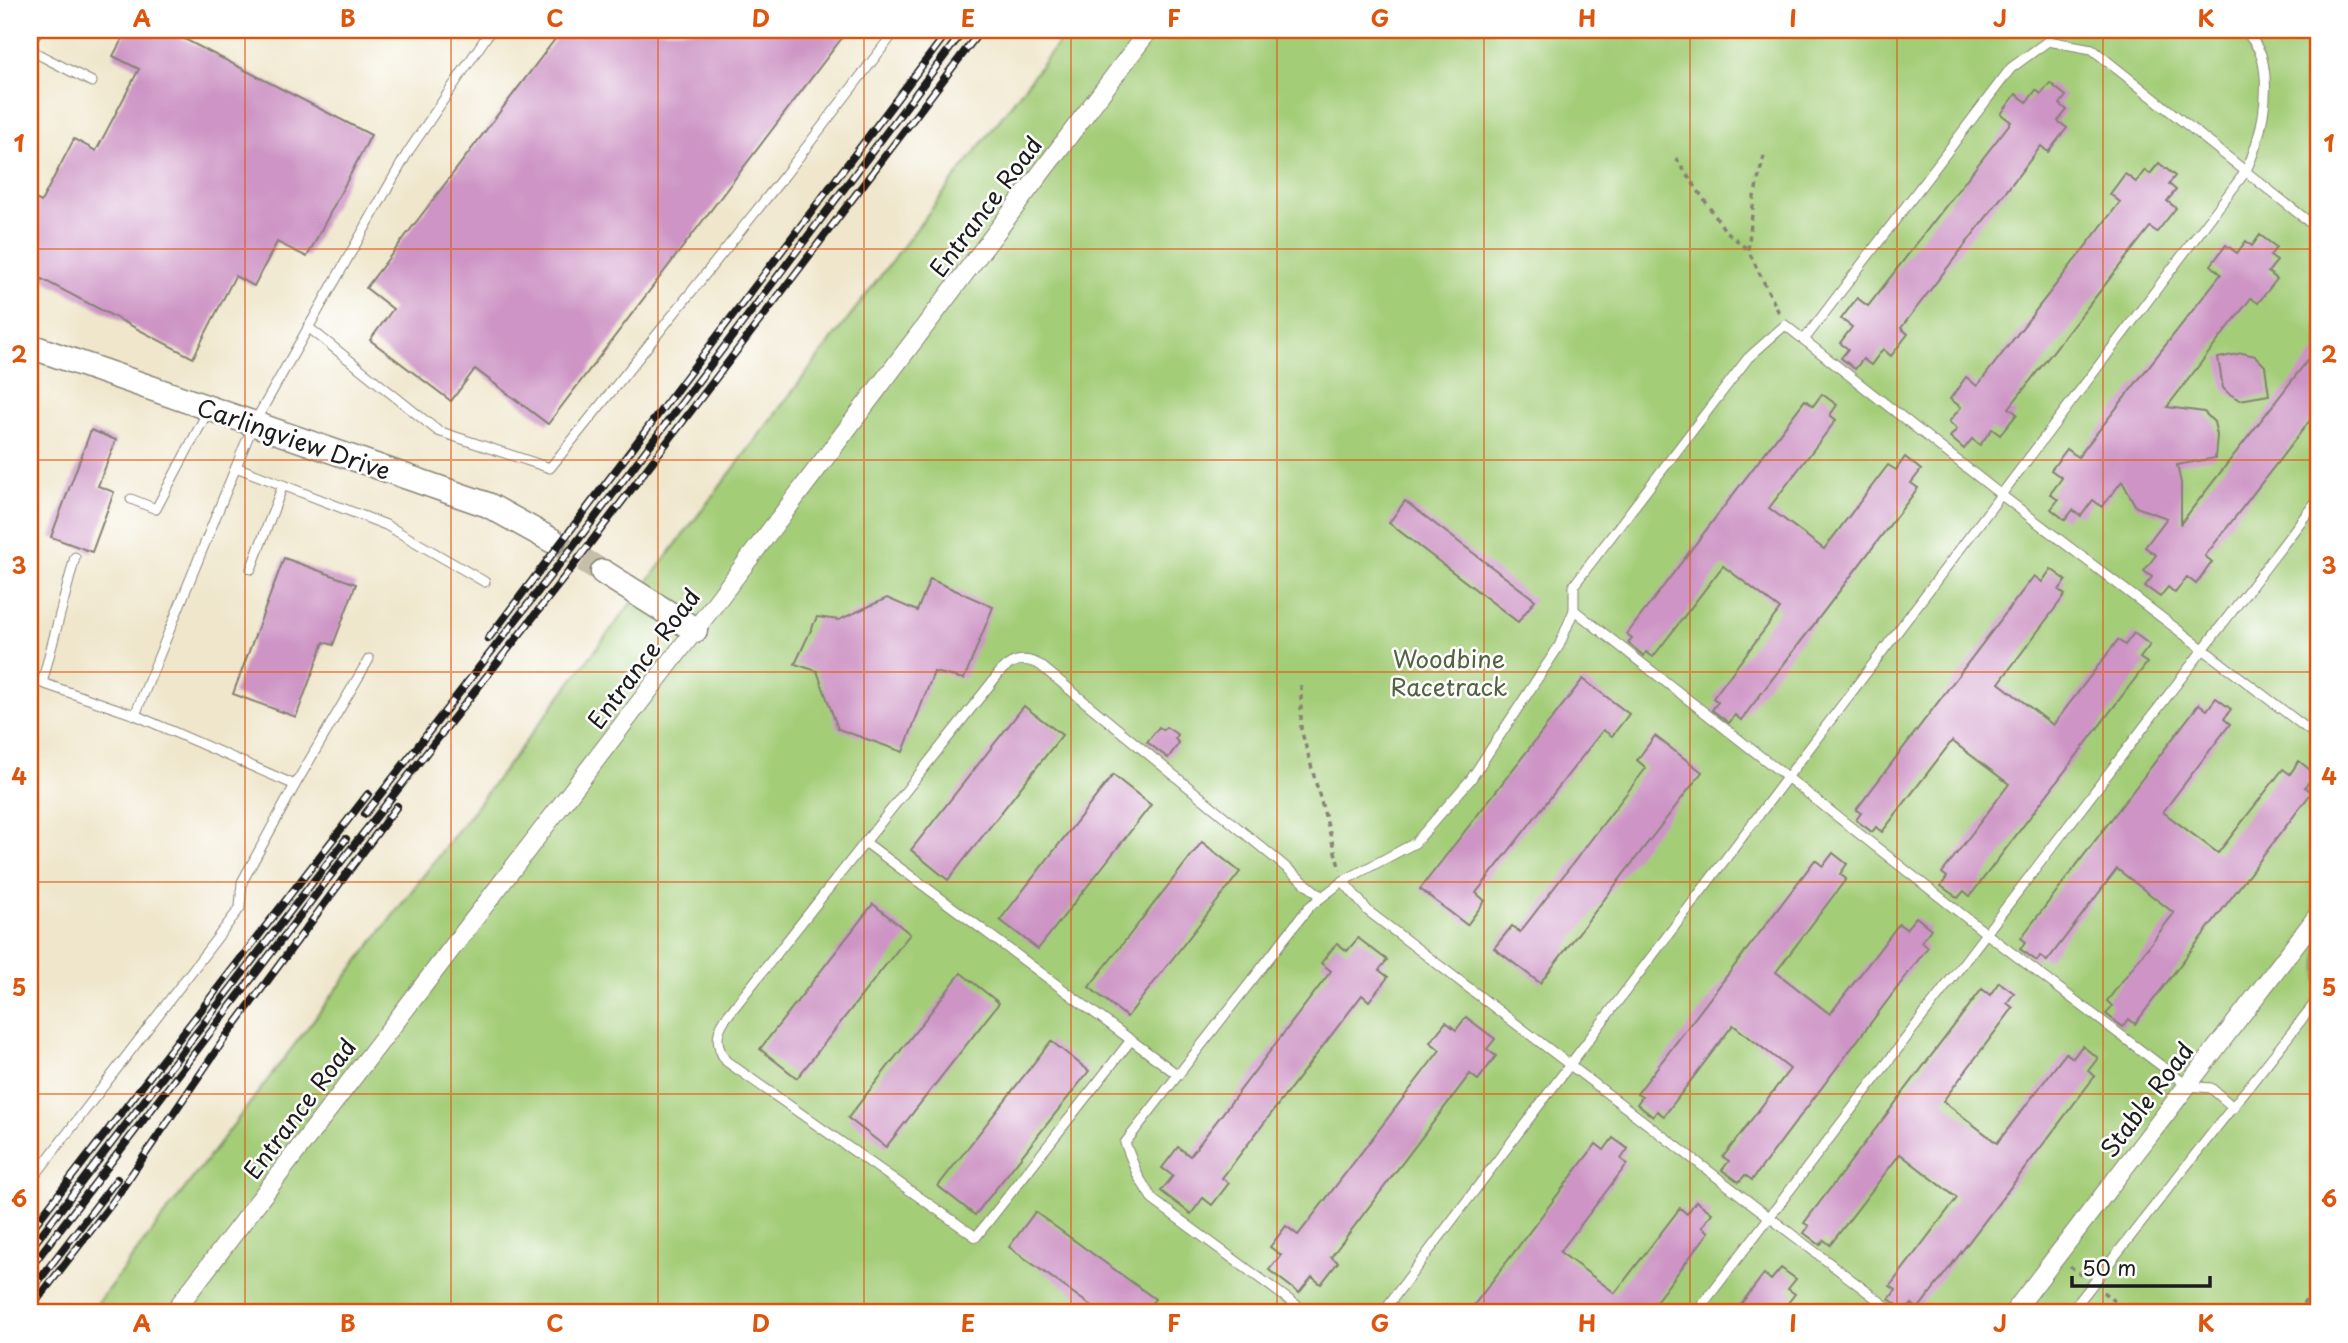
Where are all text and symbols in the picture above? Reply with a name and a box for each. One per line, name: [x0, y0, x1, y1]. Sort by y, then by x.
text: A: [133, 0, 151, 35]
text: B: [340, 0, 356, 35]
text: C: [546, 0, 564, 35]
text: D: [752, 0, 770, 35]
text: E: [961, 0, 975, 35]
text: F: [1167, 0, 1181, 35]
text: G: [1371, 0, 1389, 35]
text: H: [1578, 0, 1596, 35]
text: I: [1789, 0, 1797, 35]
text: J: [1993, 0, 2007, 35]
text: K: [2198, 0, 2215, 35]
text: 1: [14, 125, 25, 160]
text: 1: [2324, 125, 2335, 160]
street label: Entrance Road: [920, 128, 1050, 284]
text: 2: [11, 336, 27, 371]
text: 2: [2321, 336, 2337, 371]
street label: Carlingview Drive: [192, 388, 396, 488]
text: 3: [11, 547, 27, 582]
text: 3: [2321, 547, 2337, 582]
street label: Entrance Road: [578, 580, 708, 736]
park label: Woodbine Racetrack: [1391, 640, 1507, 704]
text: 4: [11, 758, 27, 793]
text: 4: [2321, 758, 2337, 793]
text: 5: [12, 969, 26, 1004]
text: 5: [2322, 969, 2336, 1004]
street label: Entrance Road: [234, 1030, 364, 1186]
street label: Stable Road: [2091, 1034, 2201, 1164]
text: 6: [11, 1180, 27, 1215]
text: 6: [2321, 1180, 2337, 1215]
scale bar: [2072, 1245, 2210, 1289]
text: 50 m: [2082, 1251, 2136, 1283]
text: A: [133, 1305, 151, 1340]
text: B: [340, 1305, 356, 1340]
text: C: [546, 1305, 564, 1340]
text: D: [752, 1305, 770, 1340]
text: E: [961, 1305, 975, 1340]
text: F: [1167, 1305, 1181, 1340]
text: G: [1371, 1305, 1389, 1340]
text: H: [1578, 1305, 1596, 1340]
text: I: [1789, 1305, 1797, 1340]
text: J: [1993, 1305, 2007, 1340]
text: K: [2198, 1305, 2215, 1340]

